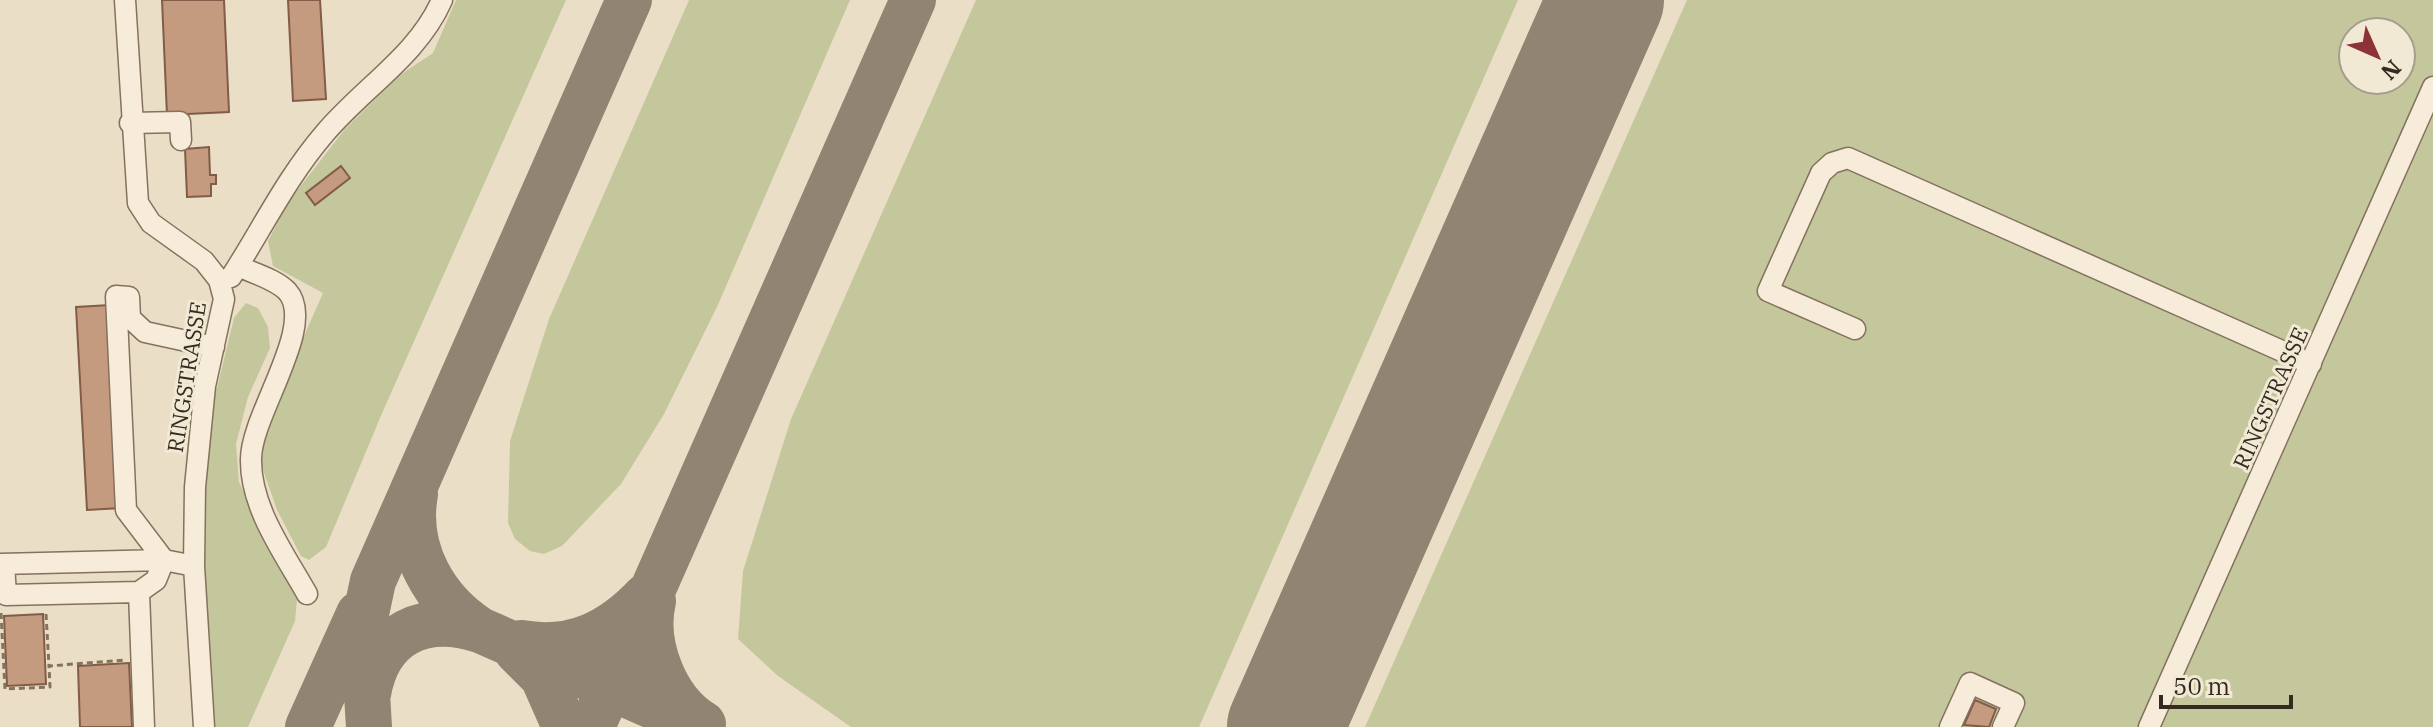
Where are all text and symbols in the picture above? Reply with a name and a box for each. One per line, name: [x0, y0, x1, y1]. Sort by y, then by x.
north arrow: [2337, 16, 2417, 96]
text: N: [2375, 54, 2408, 87]
street label: RINGSTRASSE: [160, 299, 212, 455]
street label: RINGSTRASSE: [2226, 323, 2314, 473]
scale bar: [2161, 659, 2291, 709]
text: 50 m: [2173, 670, 2230, 702]

